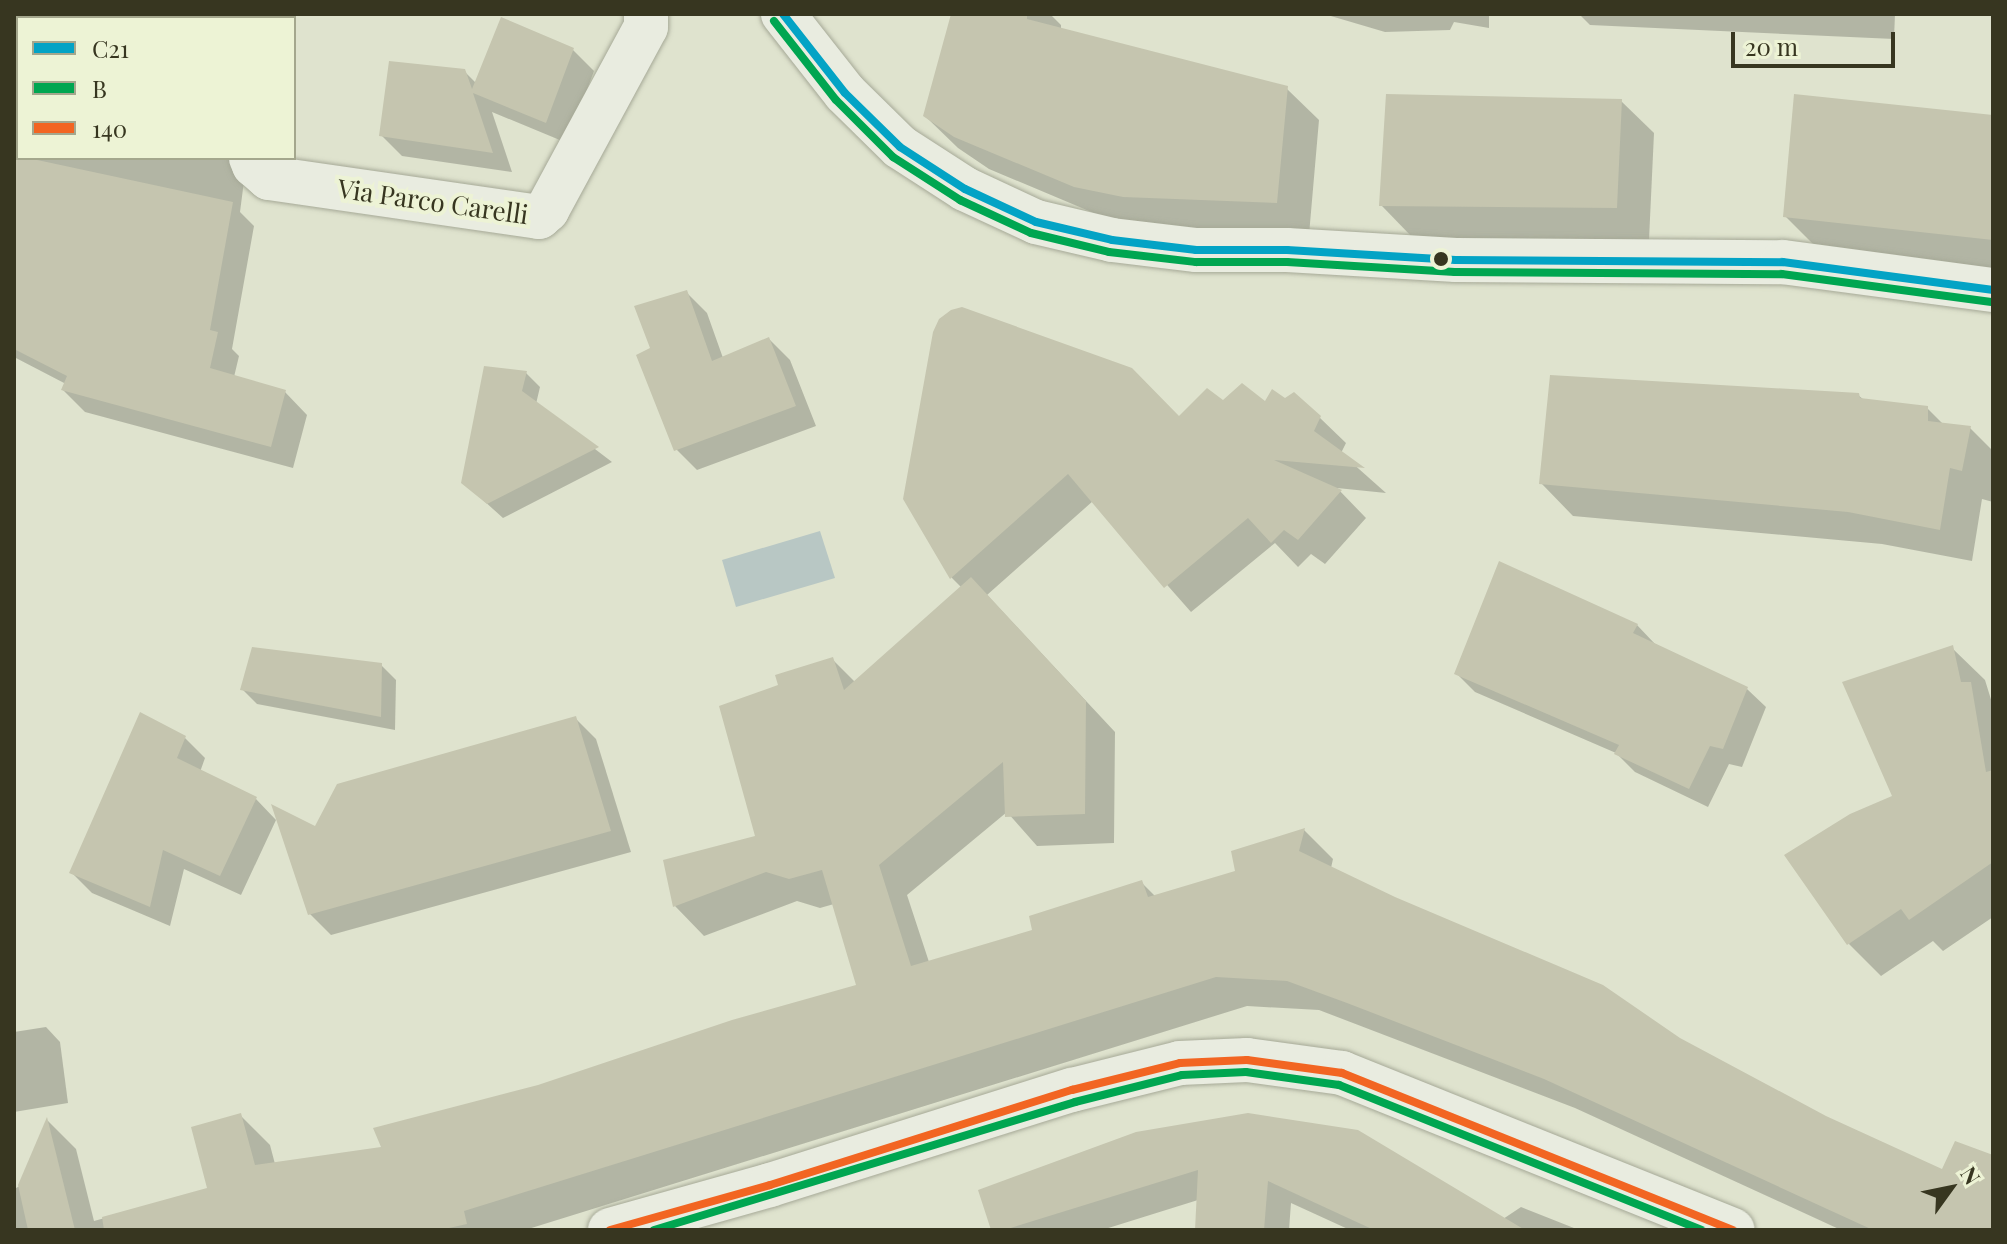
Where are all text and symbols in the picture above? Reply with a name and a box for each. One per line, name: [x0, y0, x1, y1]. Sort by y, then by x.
legend: [16, 16, 296, 160]
scale bar: [1735, 16, 1899, 66]
text: 20 m: [1745, 30, 1798, 62]
text: C21: [92, 32, 129, 64]
text: B: [92, 72, 107, 104]
text: 140: [92, 112, 127, 144]
street label: Via Parco Carelli: [335, 172, 531, 230]
unlabelled marker: [1433, 251, 1449, 267]
north arrow: [1911, 1148, 1991, 1228]
text: N: [1954, 1160, 1988, 1190]

